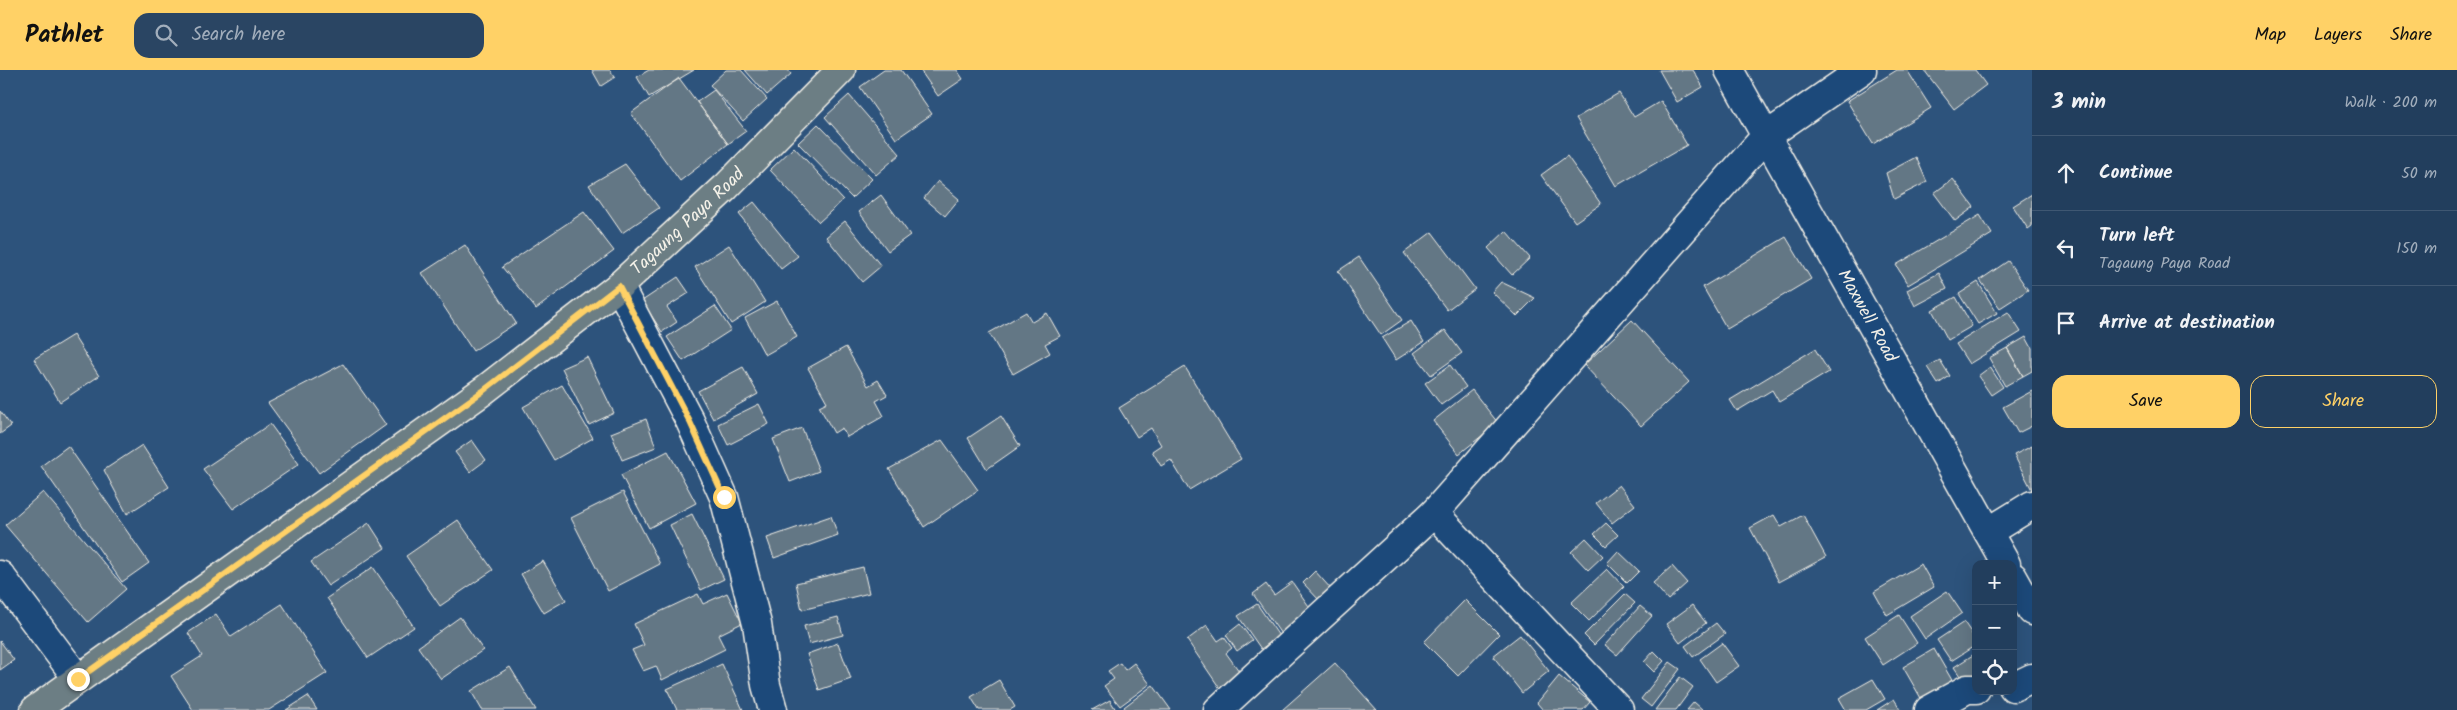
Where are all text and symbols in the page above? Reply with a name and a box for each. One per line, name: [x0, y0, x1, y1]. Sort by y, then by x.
search box: [134, 13, 484, 58]
text: Pathlet: [25, 16, 104, 55]
text: Search here: [192, 20, 285, 50]
icon: search: [152, 21, 180, 49]
text: Map: [2255, 21, 2286, 50]
text: Layers: [2314, 21, 2362, 50]
text: Share: [2390, 21, 2432, 50]
text: 3 min: [2052, 86, 2106, 119]
text: Walk · 200 m: [2344, 90, 2437, 115]
text: Continue: [2099, 158, 2172, 188]
icon: ahead: [2052, 159, 2080, 187]
street label: Tagaung Paya Road: [624, 160, 753, 283]
text: 50 m: [2401, 161, 2437, 186]
text: Turn left: [2099, 221, 2174, 251]
icon: left: [2052, 234, 2080, 262]
text: 150 m: [2396, 236, 2437, 261]
text: Tagaung Paya Road: [2099, 251, 2230, 276]
street label: Maxwell Road: [1829, 264, 1905, 369]
text: Arrive at destination: [2099, 308, 2275, 338]
icon: arrive: [2052, 309, 2080, 337]
button: Save: [2052, 375, 2240, 428]
button: Share: [2250, 375, 2437, 428]
route start: [713, 486, 736, 509]
map controls: [1972, 560, 2017, 695]
button: +: [1972, 560, 2017, 605]
button: −: [1972, 605, 2017, 650]
button: locate: [1972, 650, 2017, 695]
route end: [67, 668, 90, 691]

